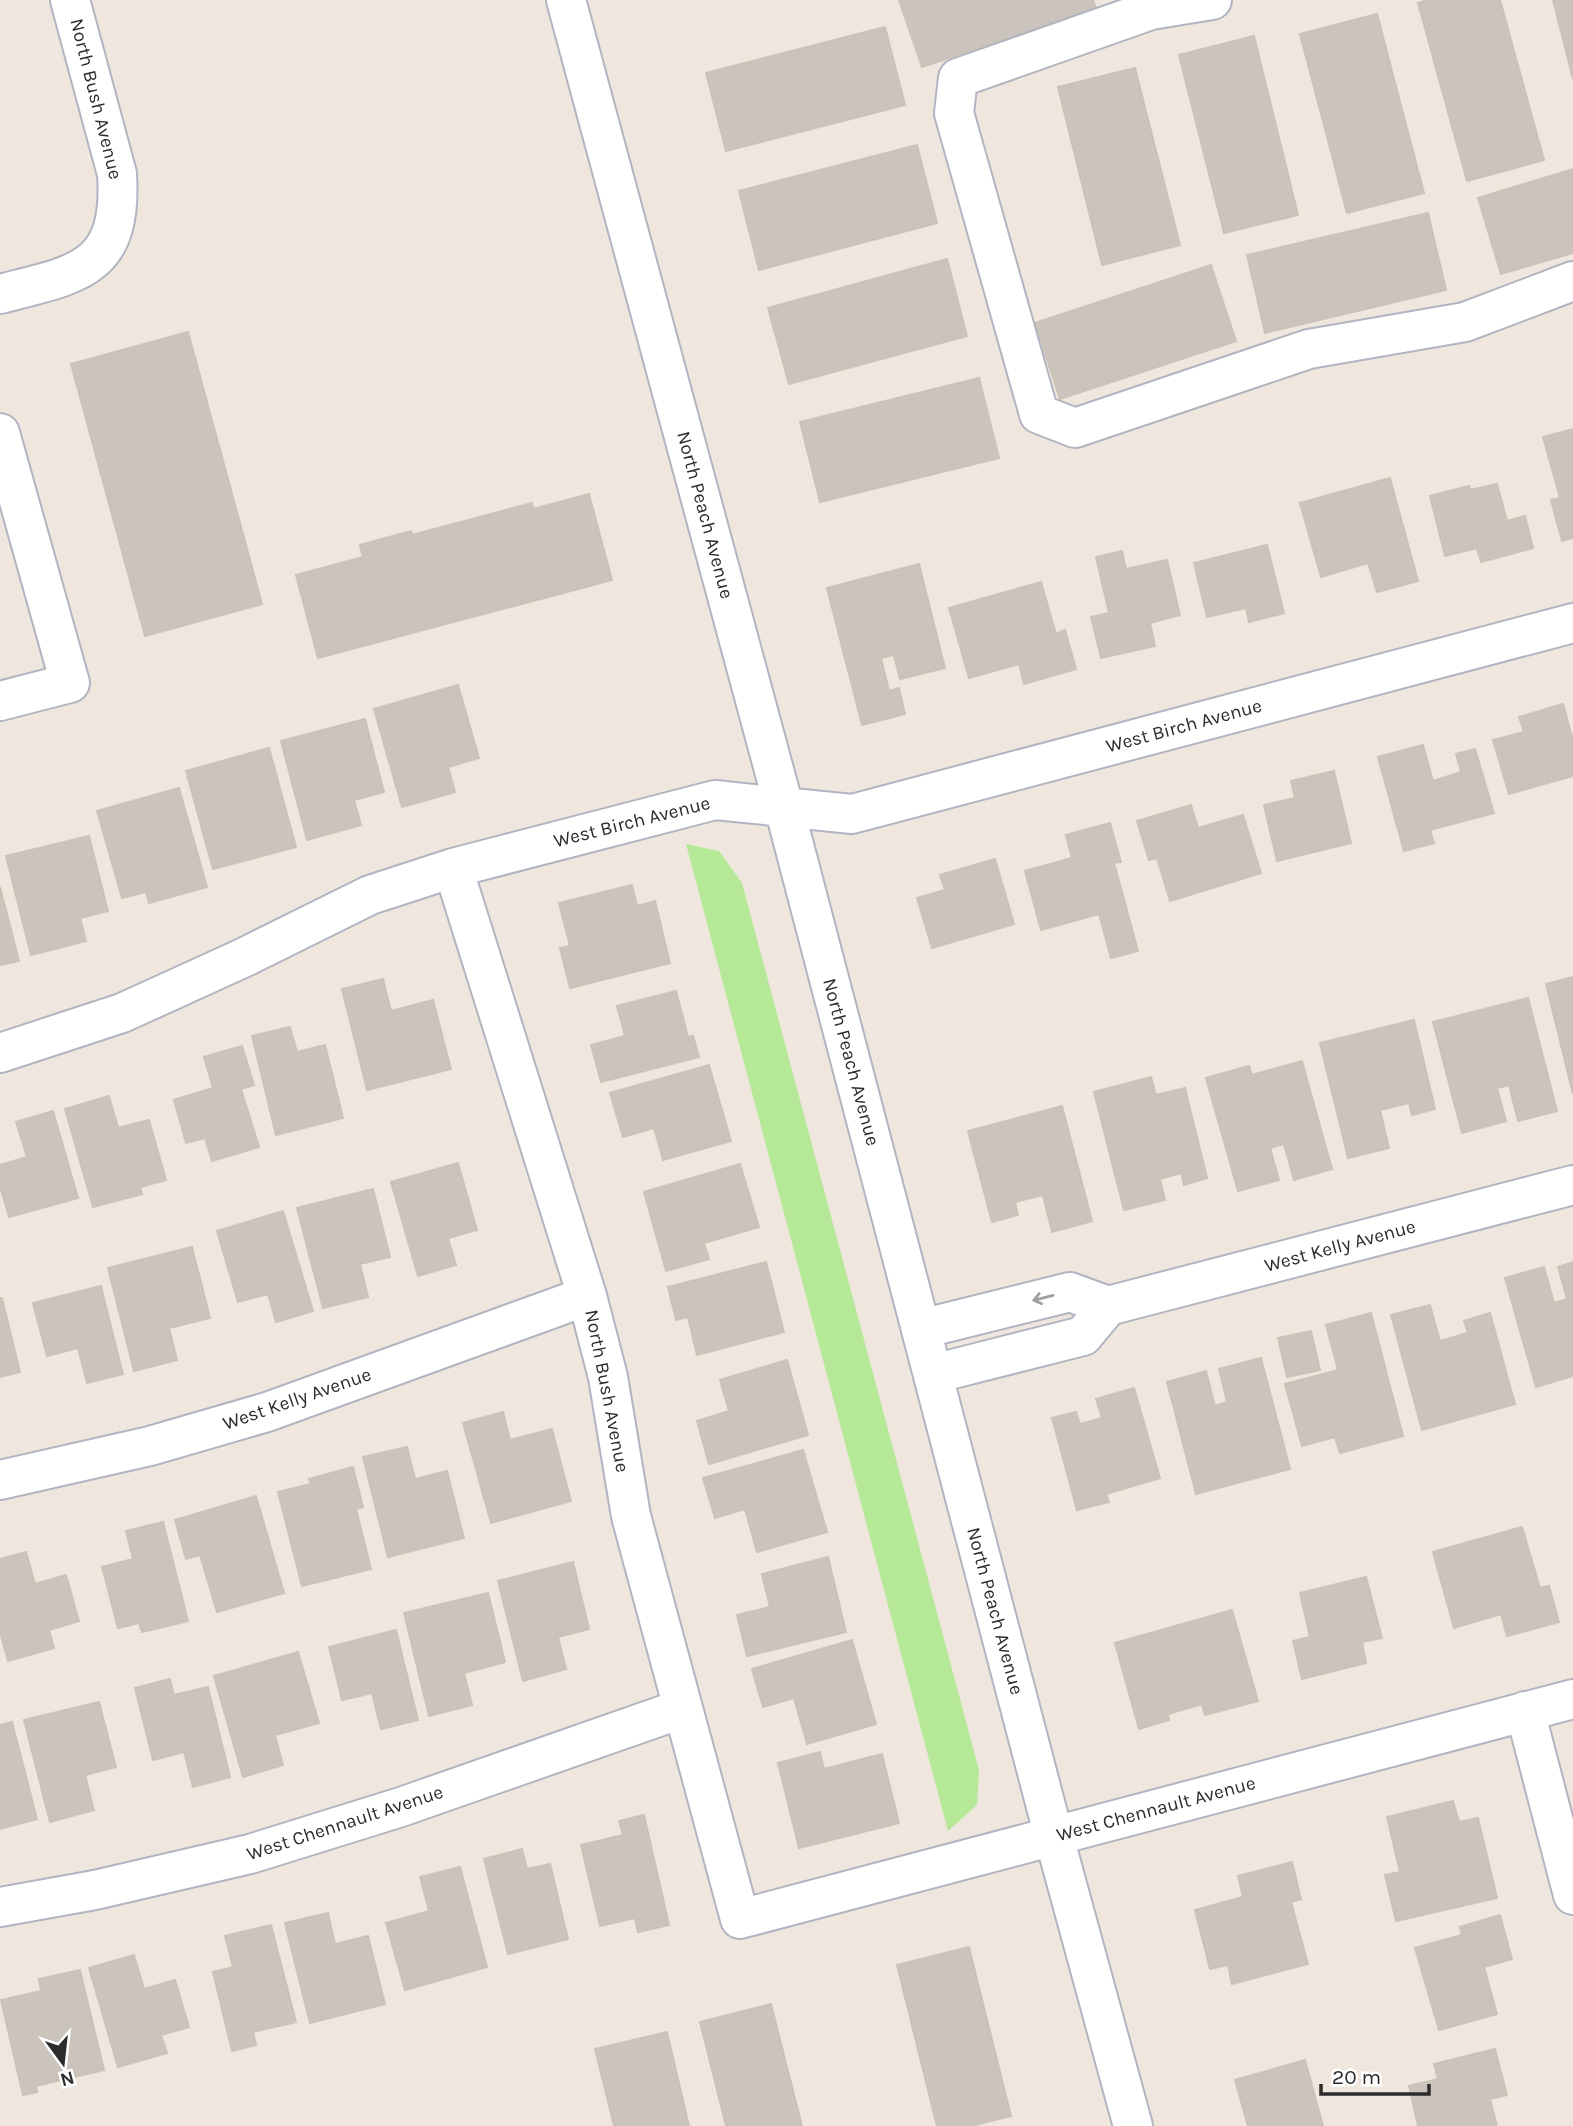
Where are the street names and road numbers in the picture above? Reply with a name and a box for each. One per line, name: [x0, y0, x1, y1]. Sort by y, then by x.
street label: North Bush Avenue: [65, 16, 127, 182]
street label: North Peach Avenue: [672, 429, 738, 601]
street label: West Birch Avenue: [1104, 695, 1264, 757]
street label: West Birch Avenue: [552, 792, 712, 852]
street label: North Peach Avenue: [818, 976, 884, 1148]
street label: West Kelly Avenue: [1262, 1215, 1418, 1277]
street label: North Bush Avenue: [580, 1308, 634, 1474]
street label: West Kelly Avenue: [220, 1363, 374, 1435]
street label: North Peach Avenue: [962, 1525, 1028, 1697]
street label: West Chennault Avenue: [1054, 1772, 1258, 1846]
street label: West Chennault Avenue: [244, 1781, 446, 1865]

